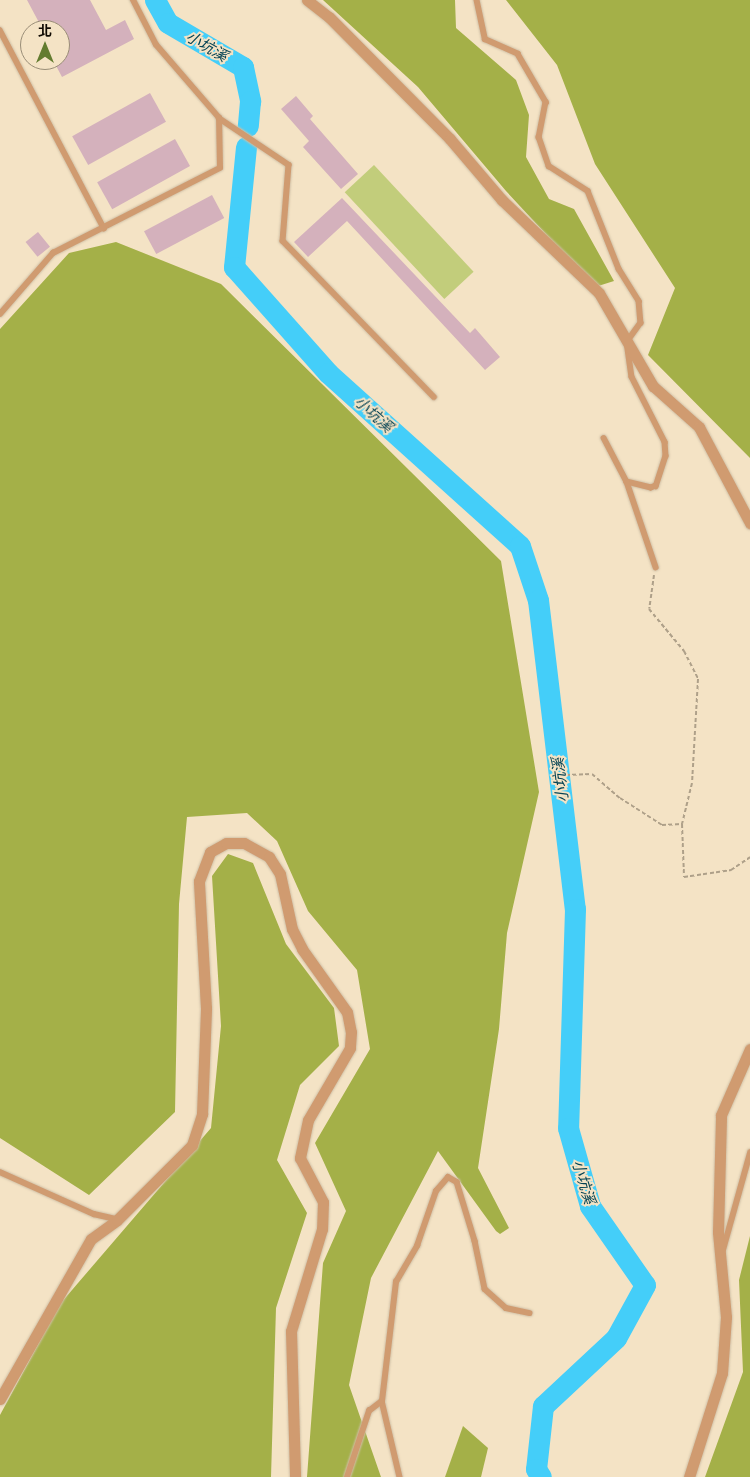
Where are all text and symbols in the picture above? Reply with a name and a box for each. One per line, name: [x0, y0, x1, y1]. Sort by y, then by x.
north arrow: [20, 20, 70, 70]
text: 北: [38, 22, 52, 40]
water label: 小坑溪: [183, 27, 231, 65]
water label: 小坑溪: [351, 392, 397, 436]
water label: 小坑溪: [548, 757, 572, 803]
water label: 小坑溪: [569, 1158, 599, 1206]

